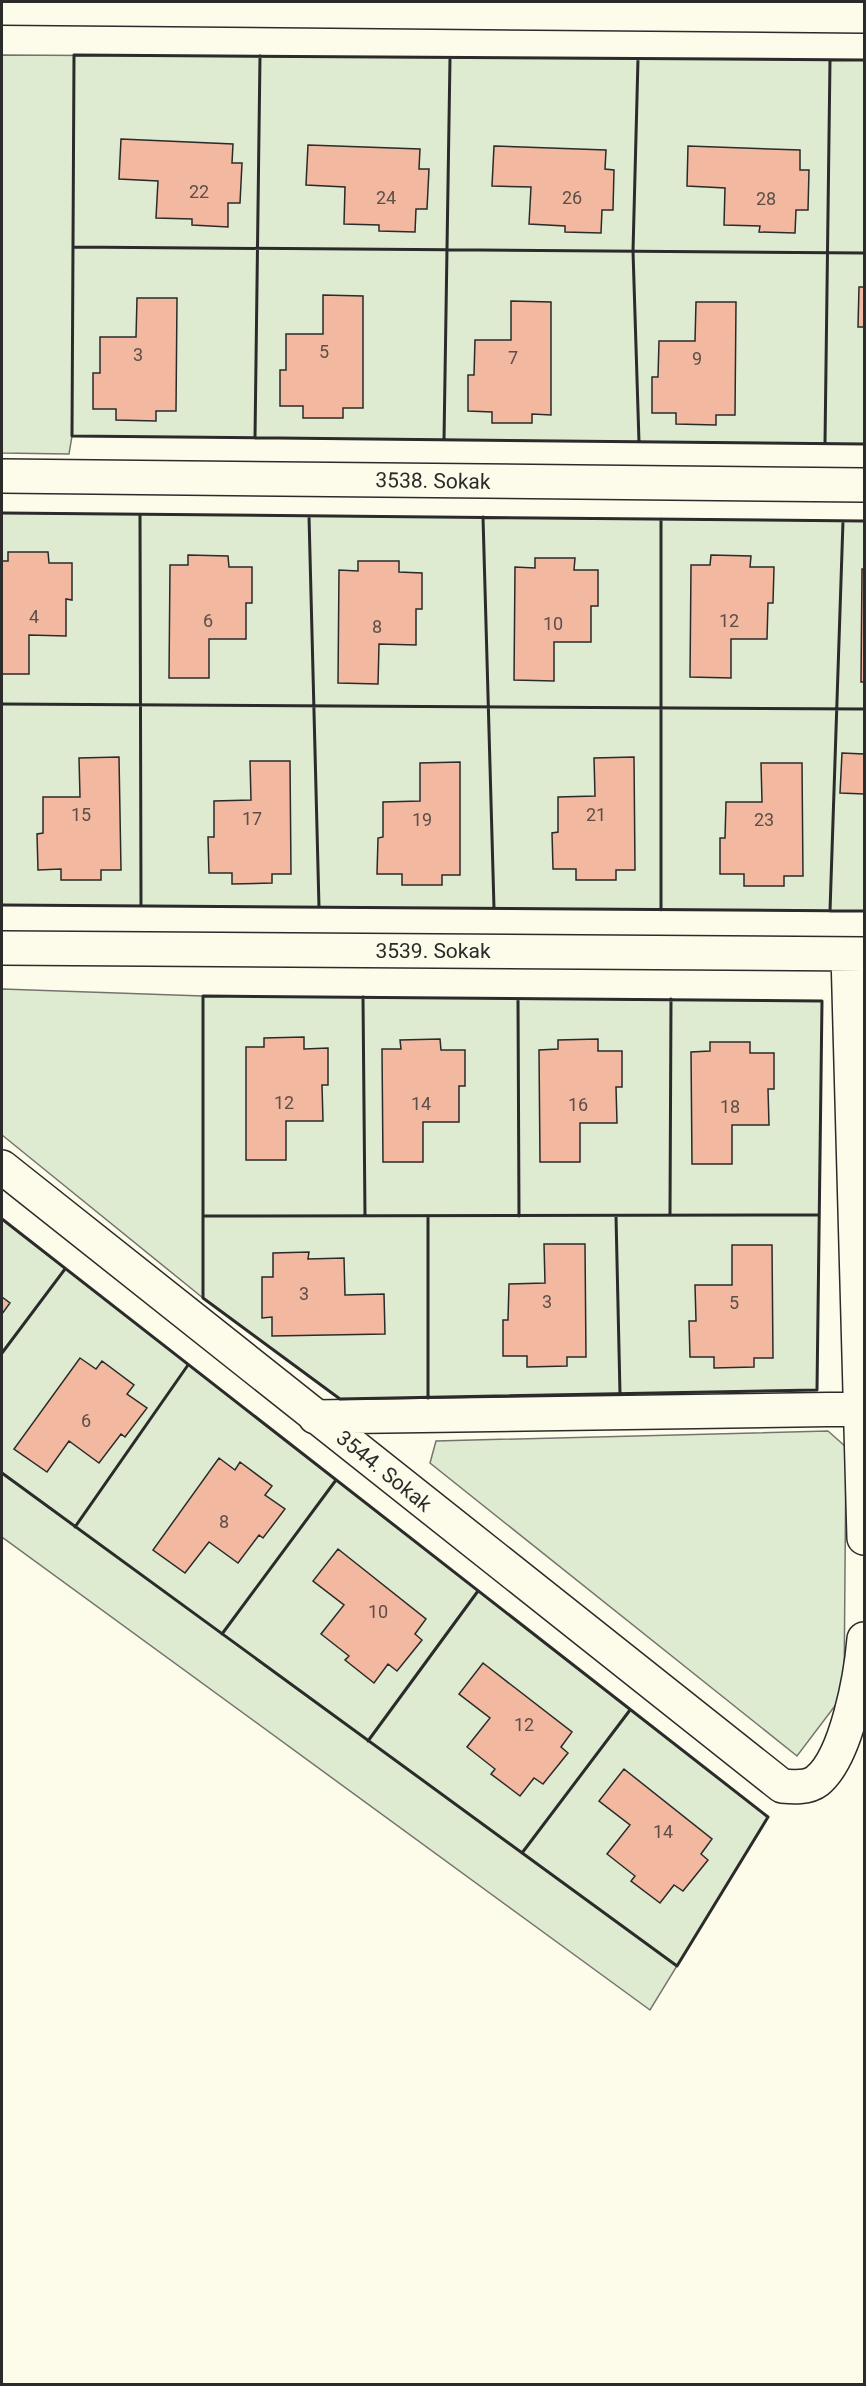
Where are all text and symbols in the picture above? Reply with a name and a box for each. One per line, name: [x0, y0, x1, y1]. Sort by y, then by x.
house number: 22: [189, 181, 209, 202]
house number: 24: [376, 187, 396, 208]
house number: 26: [562, 187, 582, 208]
house number: 28: [756, 188, 776, 209]
house number: 5: [319, 341, 329, 362]
house number: 3: [133, 344, 143, 365]
house number: 7: [508, 347, 518, 368]
house number: 9: [692, 348, 702, 369]
street label: 3538. Sokak: [375, 468, 491, 494]
house number: 4: [29, 606, 39, 627]
house number: 6: [203, 610, 213, 631]
house number: 12: [719, 610, 739, 631]
house number: 10: [543, 613, 563, 634]
house number: 8: [372, 616, 382, 637]
house number: 15: [71, 804, 91, 825]
house number: 21: [586, 804, 606, 825]
house number: 17: [242, 808, 262, 829]
house number: 19: [412, 809, 432, 830]
house number: 23: [754, 809, 774, 830]
street label: 3539. Sokak: [375, 939, 491, 963]
house number: 12: [274, 1092, 294, 1113]
house number: 14: [411, 1093, 431, 1114]
house number: 16: [568, 1094, 588, 1115]
house number: 18: [720, 1096, 740, 1117]
house number: 3: [299, 1283, 309, 1304]
house number: 3: [542, 1291, 552, 1312]
house number: 5: [729, 1292, 739, 1313]
house number: 6: [81, 1410, 91, 1431]
street label: 3544. Sokak: [332, 1425, 437, 1517]
house number: 8: [219, 1511, 229, 1532]
house number: 10: [368, 1601, 388, 1622]
house number: 12: [514, 1714, 534, 1735]
house number: 14: [653, 1821, 673, 1842]

